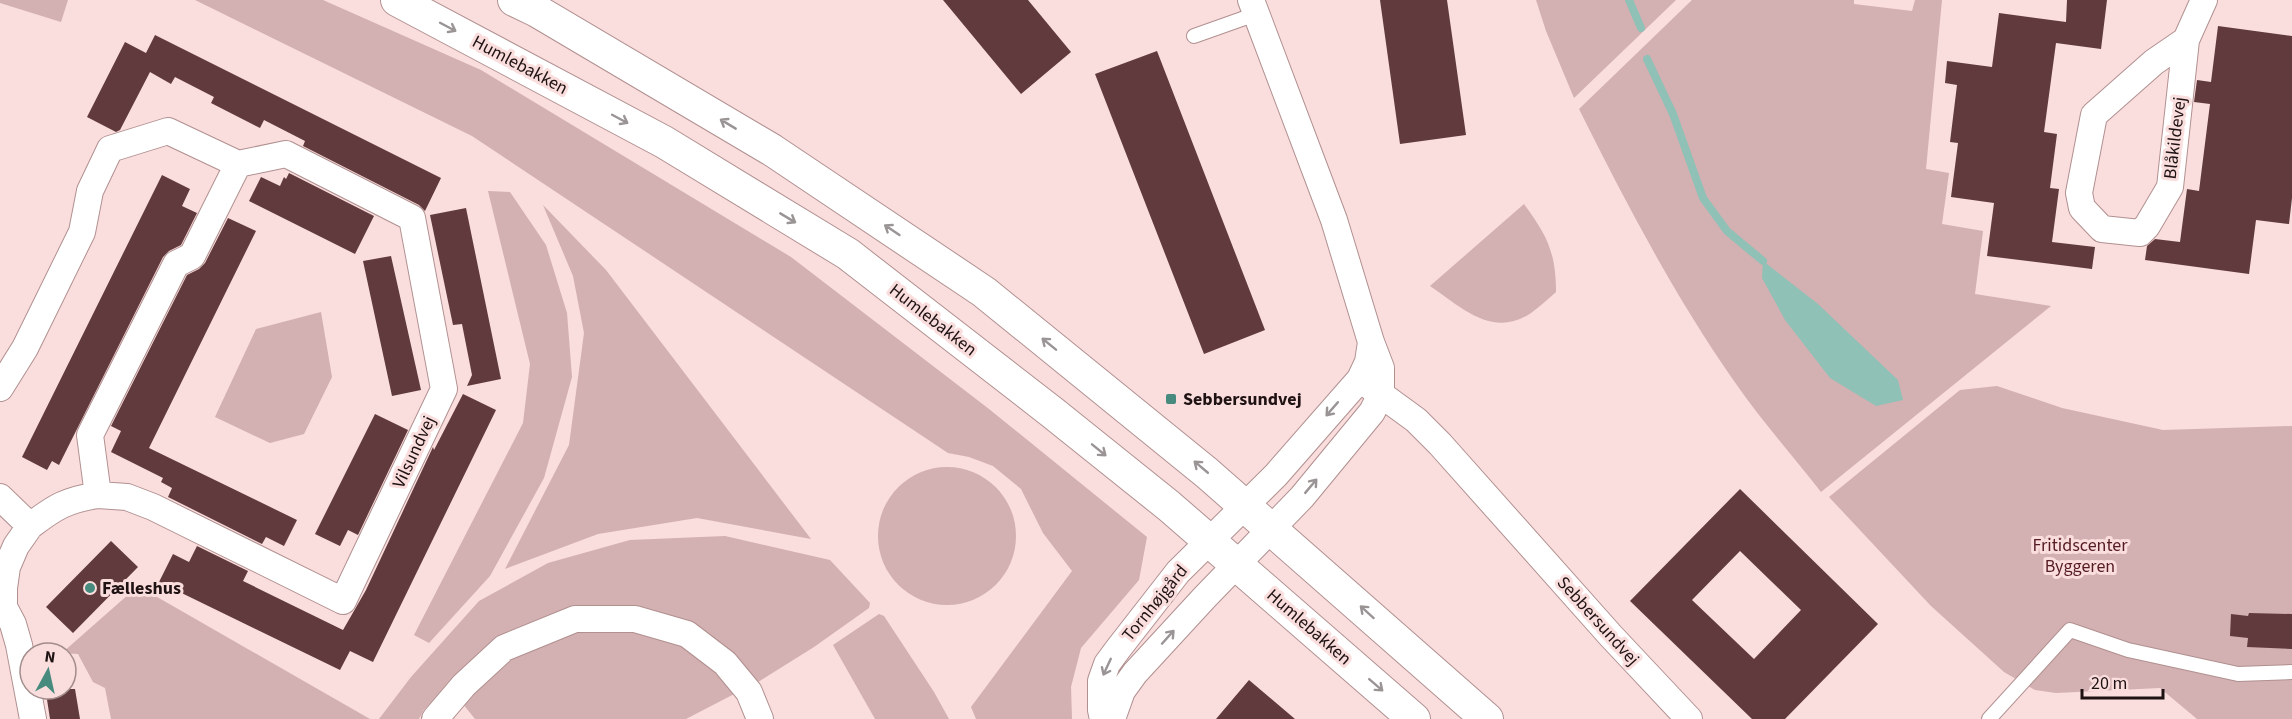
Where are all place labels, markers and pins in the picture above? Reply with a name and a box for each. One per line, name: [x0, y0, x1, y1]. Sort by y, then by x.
place label: Sebbersundvej: [1183, 387, 1302, 412]
marker: Sebbersundvej: [1164, 392, 1178, 406]
place label: Fælleshus: [102, 576, 181, 601]
marker: Fælleshus: [83, 581, 97, 595]

